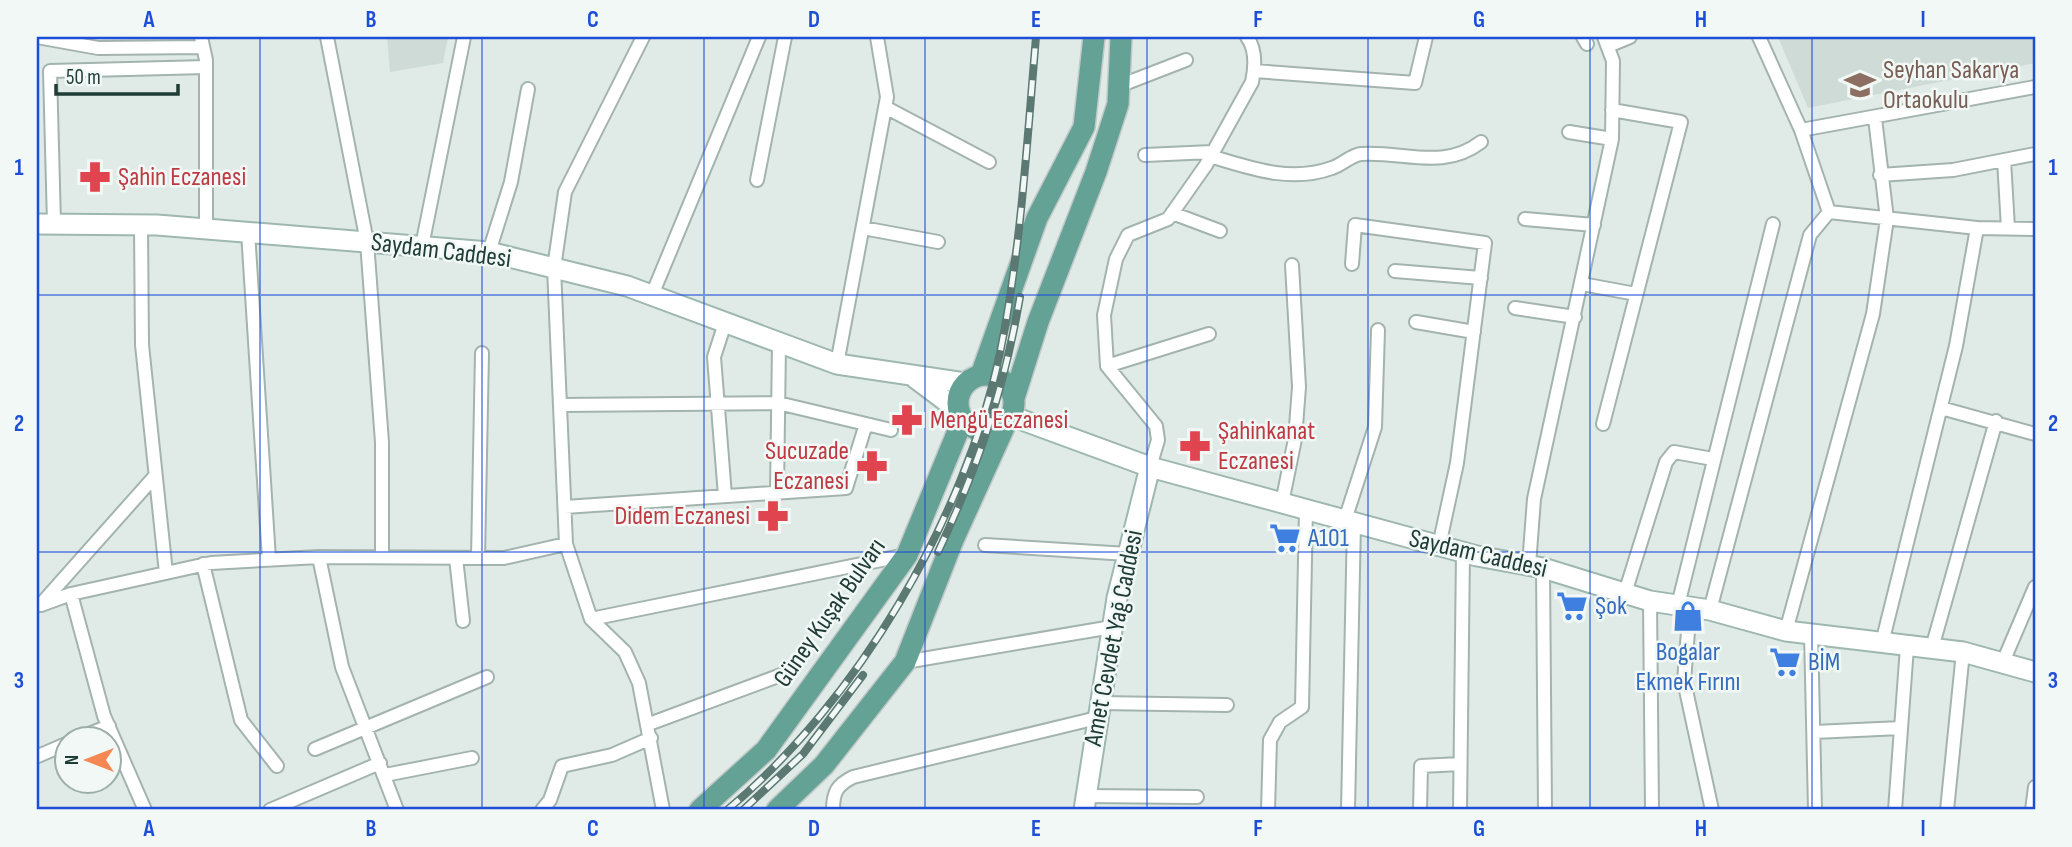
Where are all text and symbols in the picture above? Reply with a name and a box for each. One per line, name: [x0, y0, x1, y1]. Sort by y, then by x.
text: A: [143, 6, 156, 34]
text: B: [366, 6, 377, 34]
text: C: [587, 6, 599, 34]
text: D: [808, 6, 820, 34]
text: E: [1031, 6, 1041, 34]
text: F: [1253, 6, 1263, 34]
text: G: [1473, 6, 1485, 34]
text: H: [1695, 6, 1707, 34]
text: I: [1920, 6, 1926, 34]
scale bar: [56, 52, 178, 96]
place label: Seyhan Sakarya Ortaokulu: [1883, 55, 2019, 116]
text: 50 m: [66, 65, 101, 90]
school or university icon: Seyhan Sakarya Ortaokulu: [1843, 68, 1877, 102]
text: 1: [14, 154, 24, 182]
text: 1: [2048, 154, 2058, 182]
pharmacy icon: Şahin Eczanesi: [78, 160, 112, 194]
place label: Şahin Eczanesi: [118, 162, 246, 193]
street label: Saydam Caddesi: [369, 227, 513, 275]
pharmacy icon: Mengü Eczanesi: [890, 403, 924, 437]
place label: Mengü Eczanesi: [930, 405, 1068, 436]
text: 2: [14, 410, 24, 438]
text: 2: [2048, 410, 2058, 438]
place label: Şahinkanat Eczanesi: [1218, 416, 1315, 477]
pharmacy icon: Şahinkanat Eczanesi: [1178, 429, 1212, 463]
place label: Sucuzade Eczanesi: [765, 436, 849, 497]
pharmacy icon: Sucuzade Eczanesi: [855, 449, 889, 483]
pharmacy icon: Didem Eczanesi: [756, 499, 790, 533]
place label: Didem Eczanesi: [614, 501, 750, 532]
supermarket icon: A101: [1268, 521, 1302, 555]
place label: A101: [1307, 523, 1349, 554]
street label: Saydam Caddesi: [1406, 523, 1550, 585]
street label: Amet Cevdet Yağ Caddesi: [1078, 527, 1150, 750]
street label: Güney Kuşak Bulvarı: [767, 533, 893, 693]
supermarket icon: Şok: [1555, 589, 1589, 623]
place label: Şok: [1595, 591, 1627, 622]
shop icon: Bogalar Ekmek Fırını: [1671, 599, 1705, 633]
place label: Bogalar Ekmek Fırını: [1636, 637, 1740, 698]
supermarket icon: BİM: [1768, 645, 1802, 679]
place label: BİM: [1808, 647, 1840, 678]
text: 3: [14, 667, 24, 695]
text: 3: [2048, 667, 2058, 695]
north arrow: [52, 724, 122, 794]
text: N: [61, 755, 84, 765]
text: A: [143, 815, 156, 843]
text: B: [366, 815, 377, 843]
text: C: [587, 815, 599, 843]
text: D: [808, 815, 820, 843]
text: E: [1031, 815, 1041, 843]
text: F: [1253, 815, 1263, 843]
text: G: [1473, 815, 1485, 843]
text: H: [1695, 815, 1707, 843]
text: I: [1920, 815, 1926, 843]

